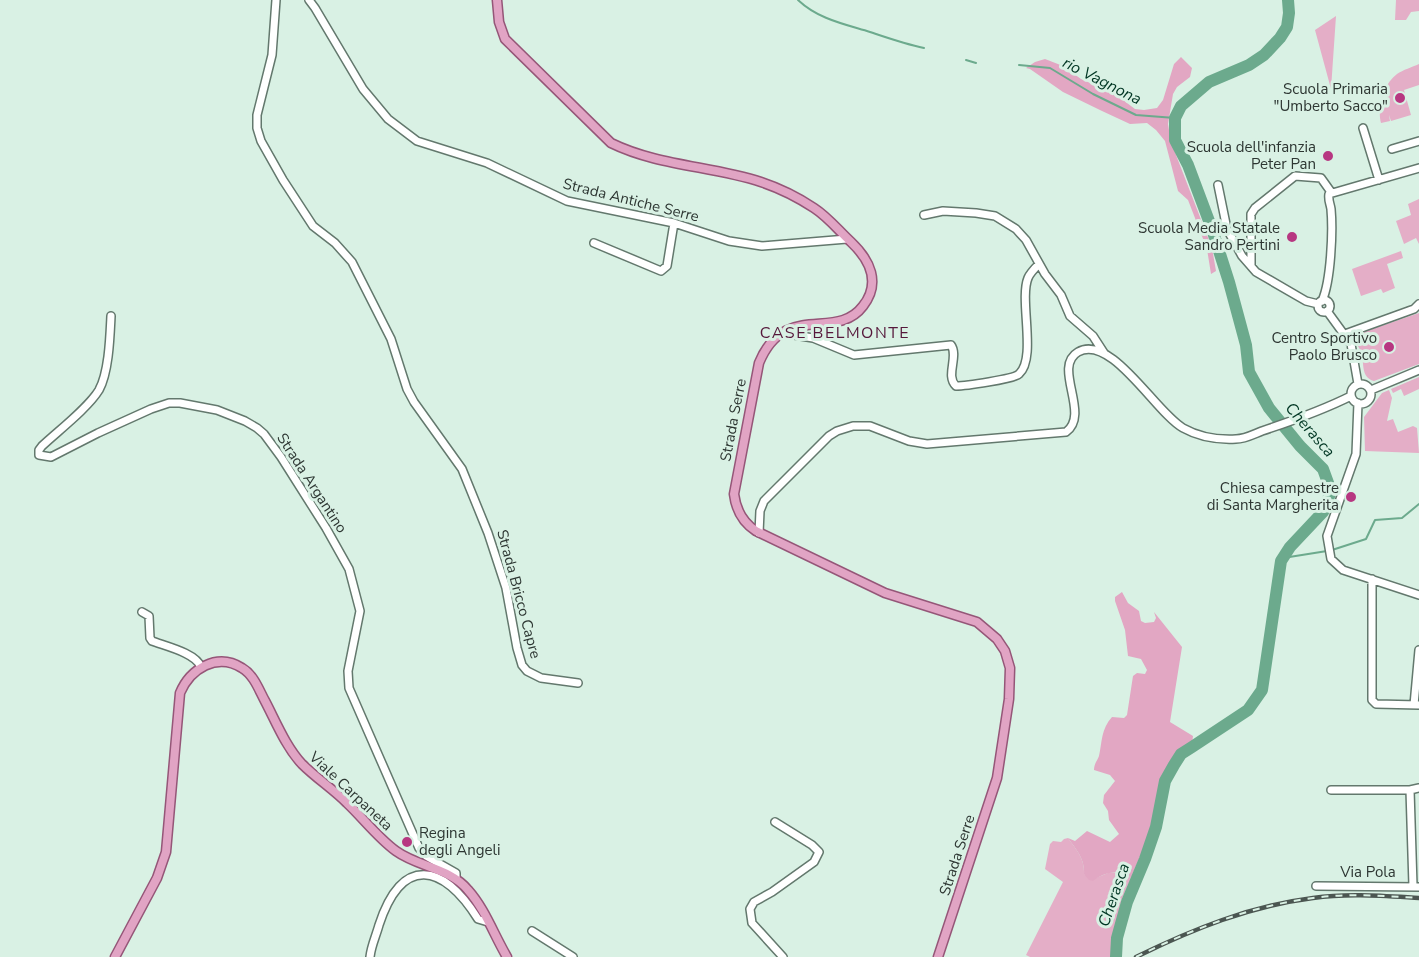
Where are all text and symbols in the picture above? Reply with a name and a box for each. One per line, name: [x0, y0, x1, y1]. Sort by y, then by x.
water label: rio Vagnona: [1059, 52, 1145, 110]
place label: Scuola Primaria "Umberto Sacco": [1274, 79, 1388, 116]
marker: Scuola Primaria "Umberto Sacco": [1393, 91, 1407, 105]
place label: Scuola dell'infanzia Peter Pan: [1187, 137, 1316, 174]
marker: Scuola dell'infanzia Peter Pan: [1321, 149, 1335, 163]
street label: Strada Antiche Serre: [561, 173, 701, 227]
place label: Scuola Media Statale Sandro Pertini: [1138, 218, 1280, 255]
marker: Scuola Media Statale Sandro Pertini: [1285, 230, 1299, 244]
district label: CASE BELMONTE: [760, 322, 910, 344]
place label: Centro Sportivo Paolo Brusco: [1271, 328, 1377, 365]
marker: Centro Sportivo Paolo Brusco: [1382, 340, 1396, 354]
street label: Strada Serre: [715, 377, 751, 463]
water label: Cherasca: [1280, 398, 1340, 462]
street label: Strada Argantino: [272, 429, 352, 537]
place label: Chiesa campestre di Santa Margherita: [1207, 478, 1339, 515]
marker: Chiesa campestre di Santa Margherita: [1344, 490, 1358, 504]
street label: Strada Bricco Capre: [492, 527, 546, 661]
street label: Viale Carpaneta: [304, 746, 397, 835]
street label: Strada Serre: [934, 812, 980, 898]
place label: Regina degli Angeli: [419, 823, 500, 860]
marker: Regina degli Angeli: [400, 835, 414, 849]
water label: Cherasca: [1093, 860, 1135, 930]
street label: Via Pola: [1339, 862, 1396, 882]

